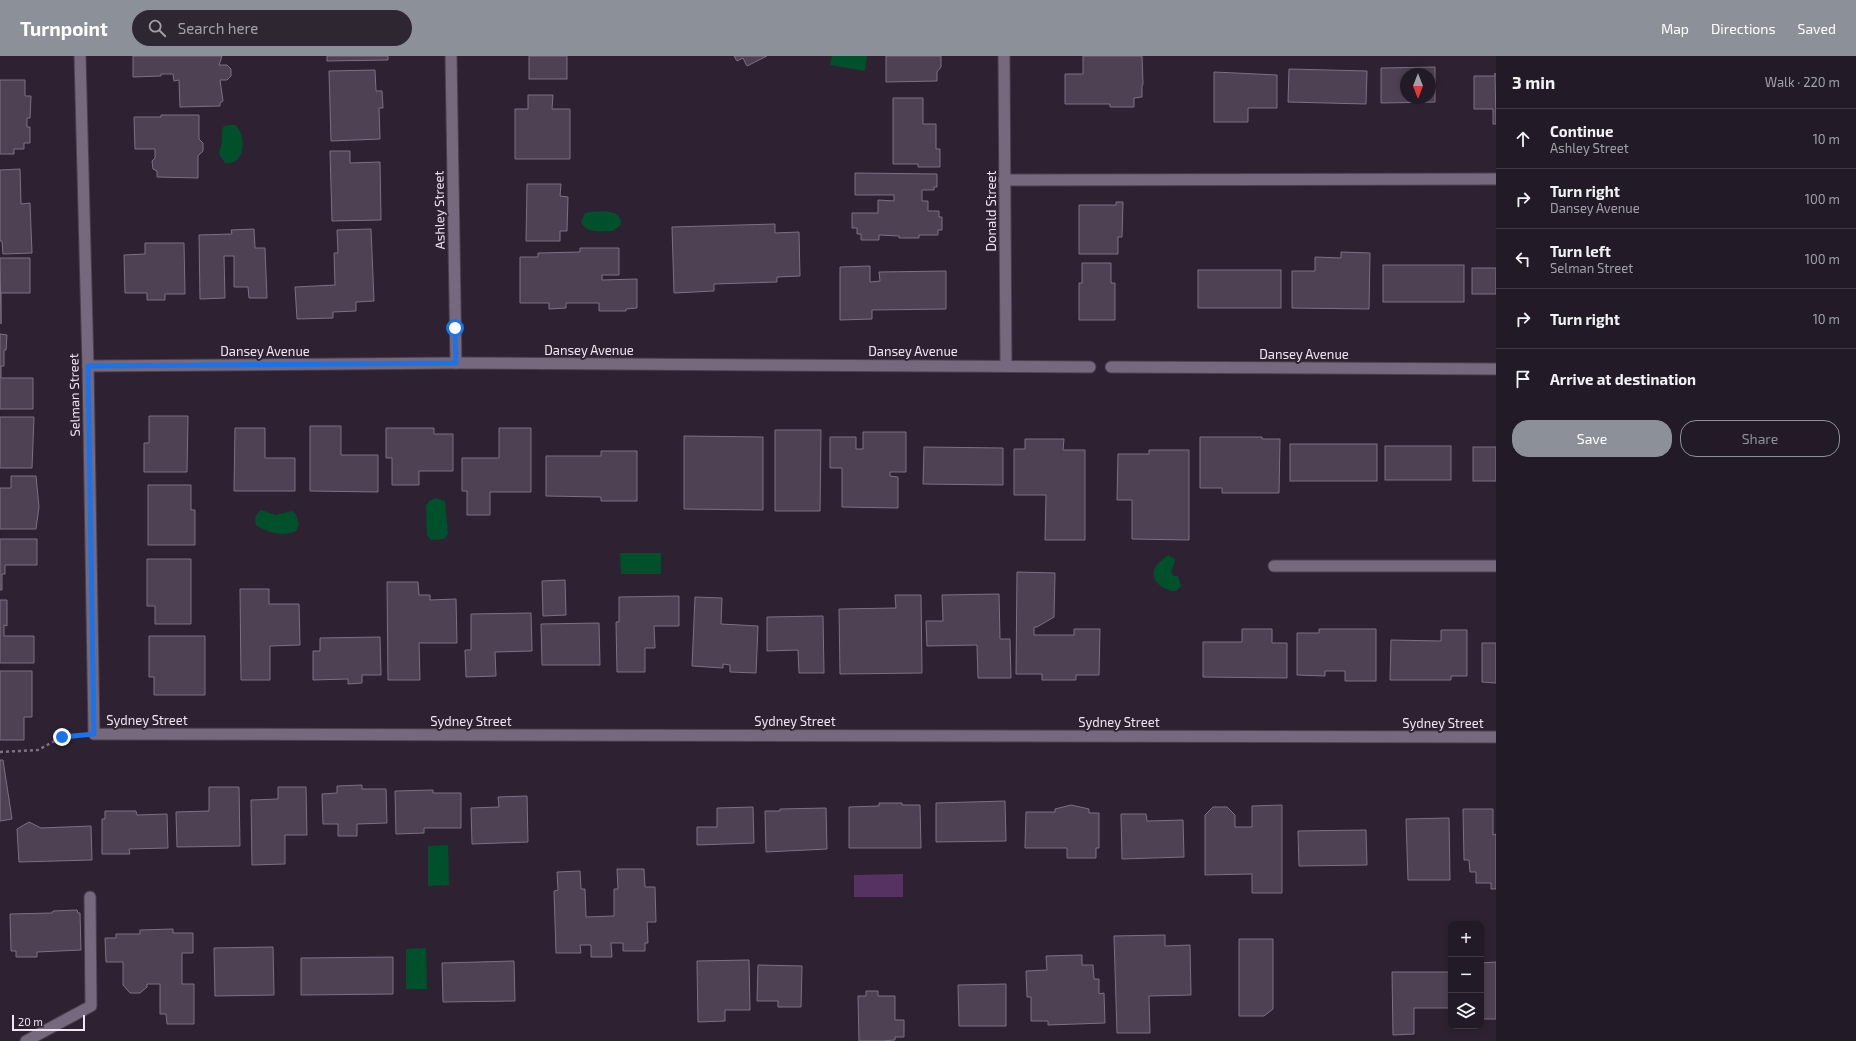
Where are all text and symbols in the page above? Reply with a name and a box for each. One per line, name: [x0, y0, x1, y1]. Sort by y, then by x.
search box: [132, 10, 412, 46]
text: Turnpoint: [20, 17, 108, 40]
icon: search: [146, 17, 168, 39]
text: Search here: [178, 19, 258, 37]
text: Map: [1661, 20, 1689, 37]
text: Directions: [1711, 20, 1776, 37]
text: Saved: [1798, 20, 1836, 37]
north arrow: [1400, 68, 1436, 104]
text: 3 min: [1512, 72, 1555, 92]
text: Walk · 220 m: [1765, 74, 1840, 90]
text: Continue: [1550, 122, 1613, 140]
icon: ahead: [1512, 128, 1534, 150]
text: 10 m: [1813, 131, 1840, 147]
text: Ashley Street: [1550, 140, 1629, 156]
street label: Ashley Street: [430, 170, 448, 249]
street label: Donald Street: [983, 170, 999, 252]
text: Turn right: [1550, 182, 1620, 200]
icon: right: [1512, 188, 1534, 210]
text: 100 m: [1805, 191, 1840, 207]
text: Dansey Avenue: [1550, 200, 1640, 216]
text: Turn left: [1550, 242, 1611, 260]
icon: left: [1512, 248, 1534, 270]
text: 100 m: [1805, 251, 1840, 267]
text: Selman Street: [1550, 260, 1633, 276]
icon: right: [1512, 308, 1534, 330]
text: Turn right: [1550, 310, 1620, 328]
text: 10 m: [1813, 311, 1840, 327]
route start: [446, 319, 464, 337]
street label: Dansey Avenue: [544, 342, 634, 358]
street label: Dansey Avenue: [220, 343, 310, 359]
street label: Dansey Avenue: [868, 343, 958, 359]
street label: Dansey Avenue: [1259, 346, 1349, 362]
street label: Selman Street: [65, 353, 83, 437]
icon: arrive: [1512, 368, 1534, 390]
text: Arrive at destination: [1550, 370, 1696, 388]
button: Save: [1512, 420, 1672, 457]
button: Share: [1680, 420, 1840, 457]
street label: Sydney Street: [106, 712, 188, 728]
street label: Sydney Street: [430, 713, 512, 729]
street label: Sydney Street: [754, 713, 836, 729]
street label: Sydney Street: [1078, 714, 1160, 730]
street label: Sydney Street: [1402, 715, 1484, 731]
route end: [53, 728, 71, 746]
map controls: [1448, 921, 1484, 1029]
button: +: [1448, 921, 1484, 957]
button: −: [1448, 957, 1484, 993]
button: layers: [1448, 993, 1484, 1029]
scale bar: [12, 1013, 85, 1032]
text: 20 m: [18, 1015, 43, 1028]

